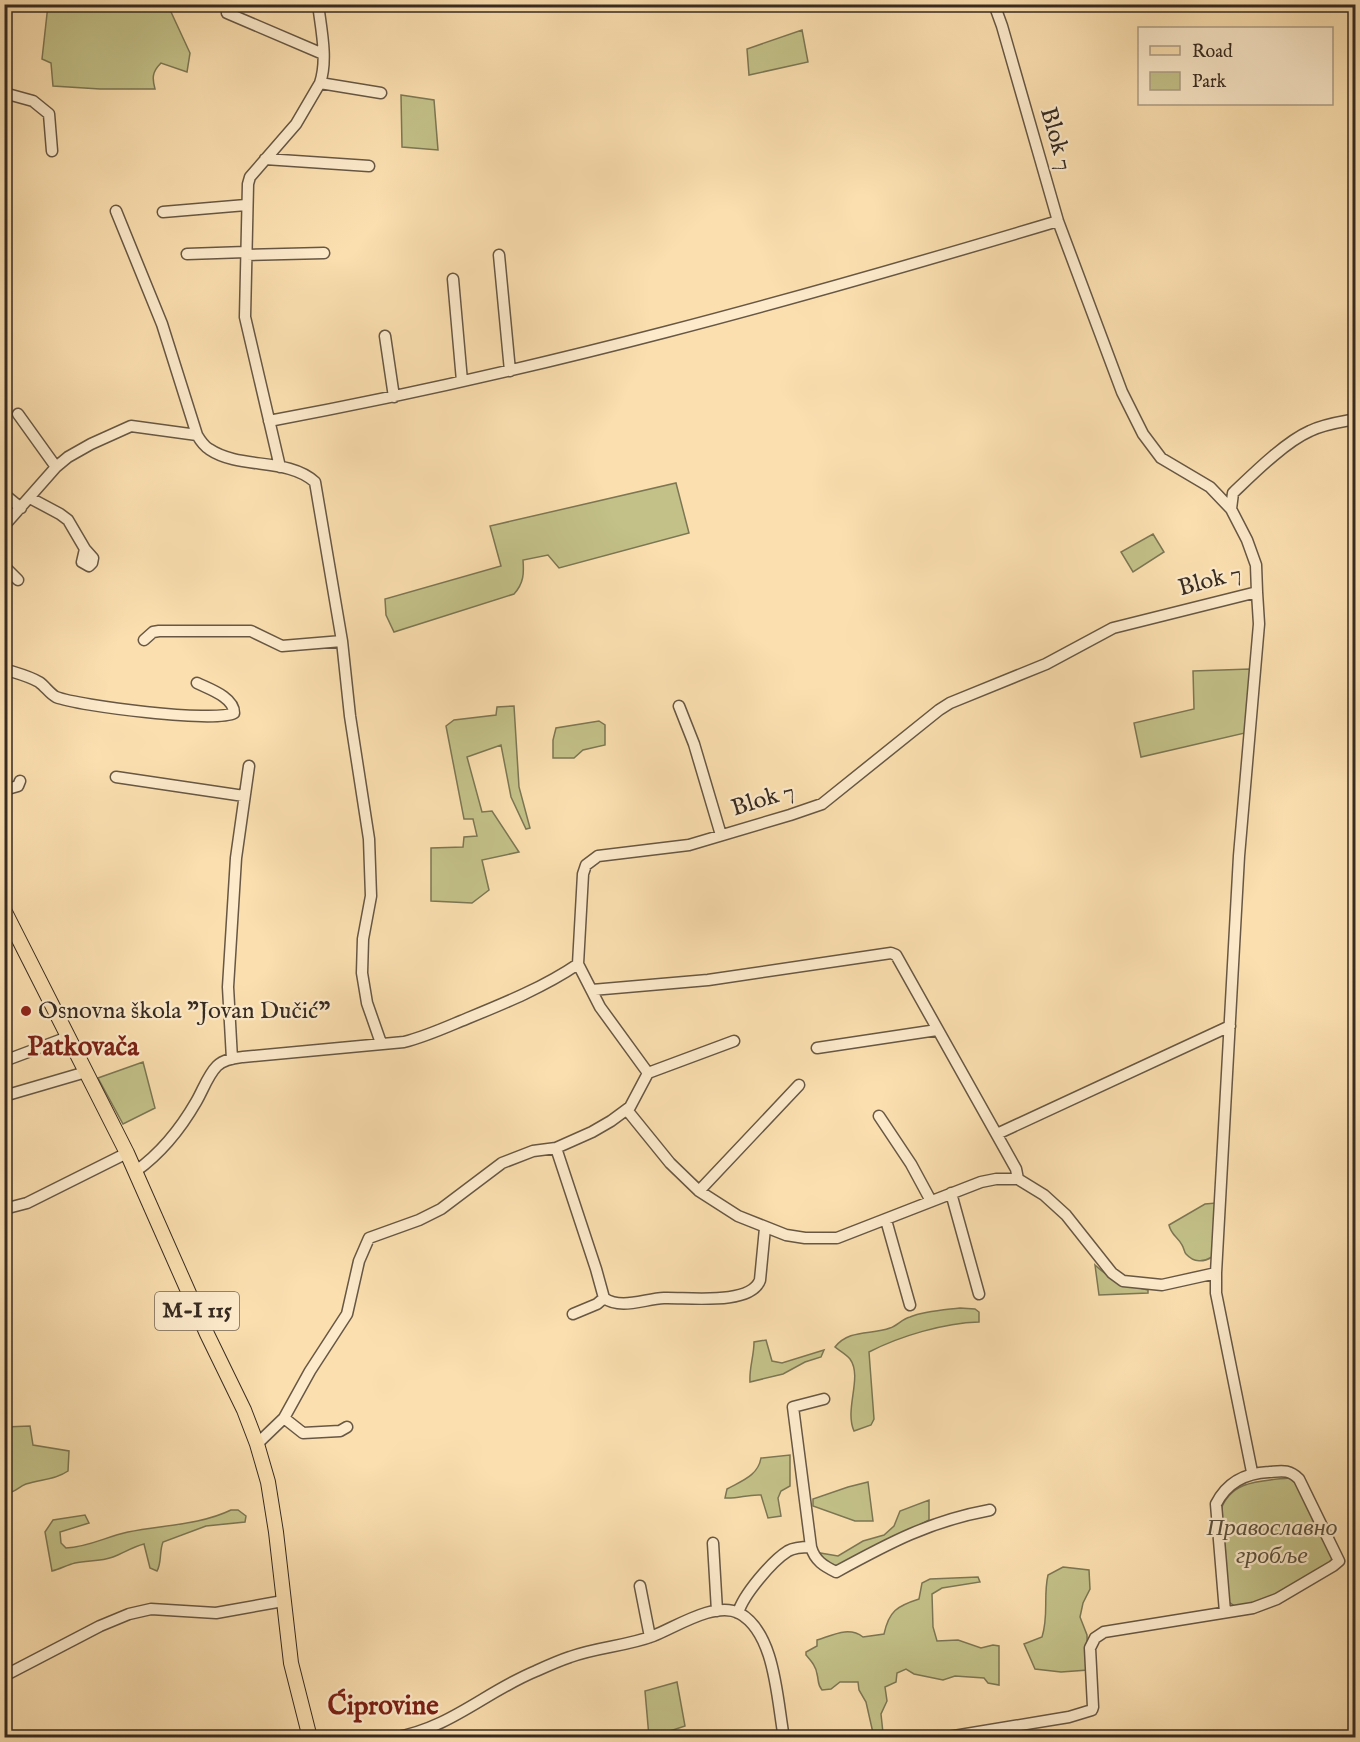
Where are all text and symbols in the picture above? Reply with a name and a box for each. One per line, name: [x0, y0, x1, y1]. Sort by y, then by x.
legend: [1138, 27, 1333, 105]
text: Road: [1192, 41, 1233, 64]
text: Park: [1192, 71, 1227, 94]
street label: Blok 7: [1032, 104, 1080, 174]
street label: Blok 7: [1175, 558, 1245, 604]
street label: Blok 7: [728, 776, 798, 824]
place label: Osnovna škola "Jovan Dučić": [38, 996, 330, 1027]
marker: Osnovna škola "Jovan Dučić": [19, 1004, 33, 1018]
district label: Patkovača: [27, 1031, 140, 1065]
road number: M-I 115: [155, 1292, 239, 1330]
park label: Православно гробље: [1205, 1513, 1338, 1572]
district label: Ćiprovine: [327, 1688, 439, 1724]

